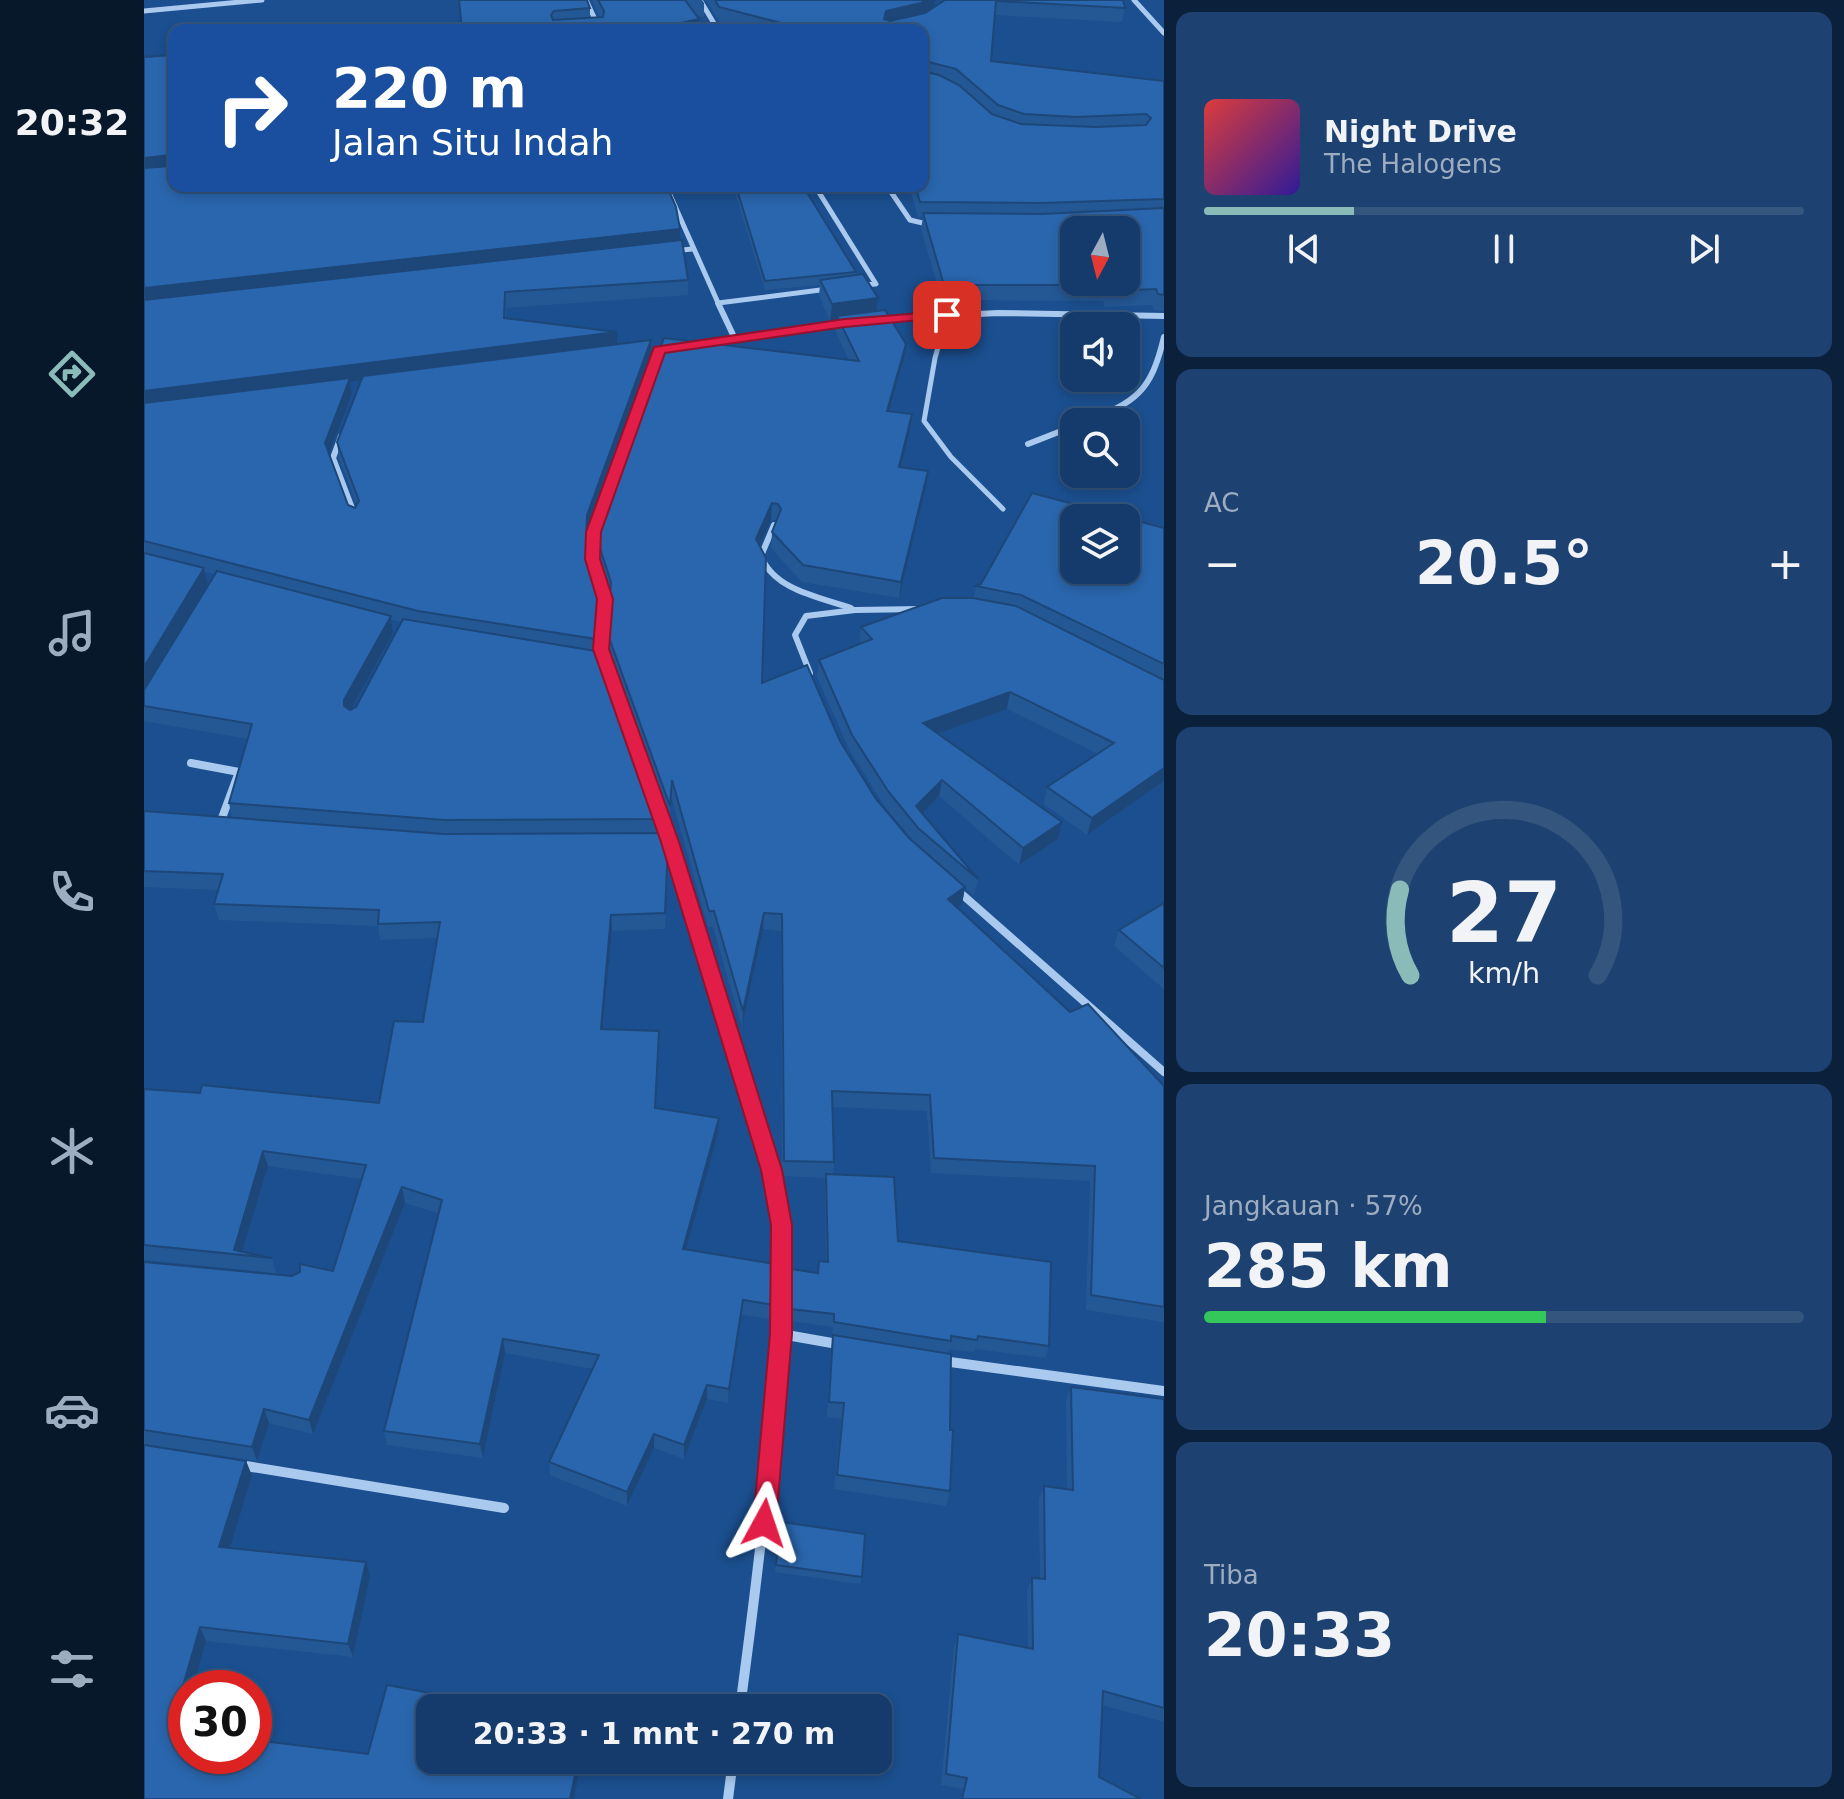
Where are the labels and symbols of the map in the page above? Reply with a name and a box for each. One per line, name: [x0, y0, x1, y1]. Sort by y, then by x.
north arrow: [1060, 216, 1140, 296]
pin: [913, 281, 981, 349]
position arrow: [722, 1481, 806, 1565]
speed limit sign: 30: [168, 1670, 272, 1774]

